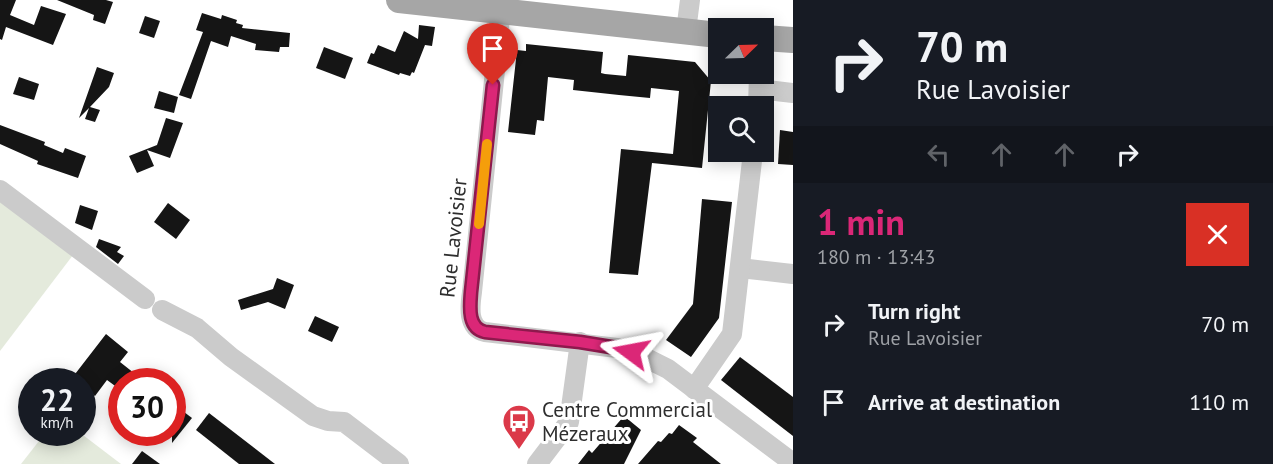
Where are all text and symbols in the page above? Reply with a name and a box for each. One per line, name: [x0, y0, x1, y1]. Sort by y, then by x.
north arrow: [708, 18, 774, 84]
map controls: [708, 18, 774, 162]
text: 70 m: [916, 19, 1008, 74]
pin: [467, 23, 518, 85]
icon: right: [817, 24, 895, 102]
icon: arrive: [476, 32, 509, 65]
text: Rue Lavoisier: [916, 72, 1070, 106]
button: search: [708, 96, 774, 162]
icon: left: [922, 138, 955, 171]
icon: ahead: [985, 138, 1018, 171]
icon: ahead: [1048, 138, 1081, 171]
icon: right: [1111, 138, 1144, 171]
street label: Rue Lavoisier: [433, 177, 473, 299]
text: 1 min: [817, 198, 905, 245]
button: close: [1186, 203, 1249, 266]
text: 180 m · 13:43: [817, 244, 935, 270]
text: Turn right: [868, 297, 960, 325]
icon: right: [817, 308, 850, 341]
text: 70 m: [1201, 310, 1249, 338]
position arrow: [599, 320, 663, 384]
text: Rue Lavoisier: [868, 325, 982, 351]
speed limit sign: 30: [108, 368, 186, 446]
text: 22: [40, 380, 74, 419]
icon: arrive: [817, 386, 850, 419]
text: Arrive at destination: [868, 388, 1060, 416]
text: 110 m: [1189, 388, 1249, 416]
place label: Centre Commercial Mézeraux: [542, 396, 712, 447]
bus stop icon: Centre Commercial Mézeraux: [501, 403, 537, 450]
text: km/h: [41, 413, 73, 432]

